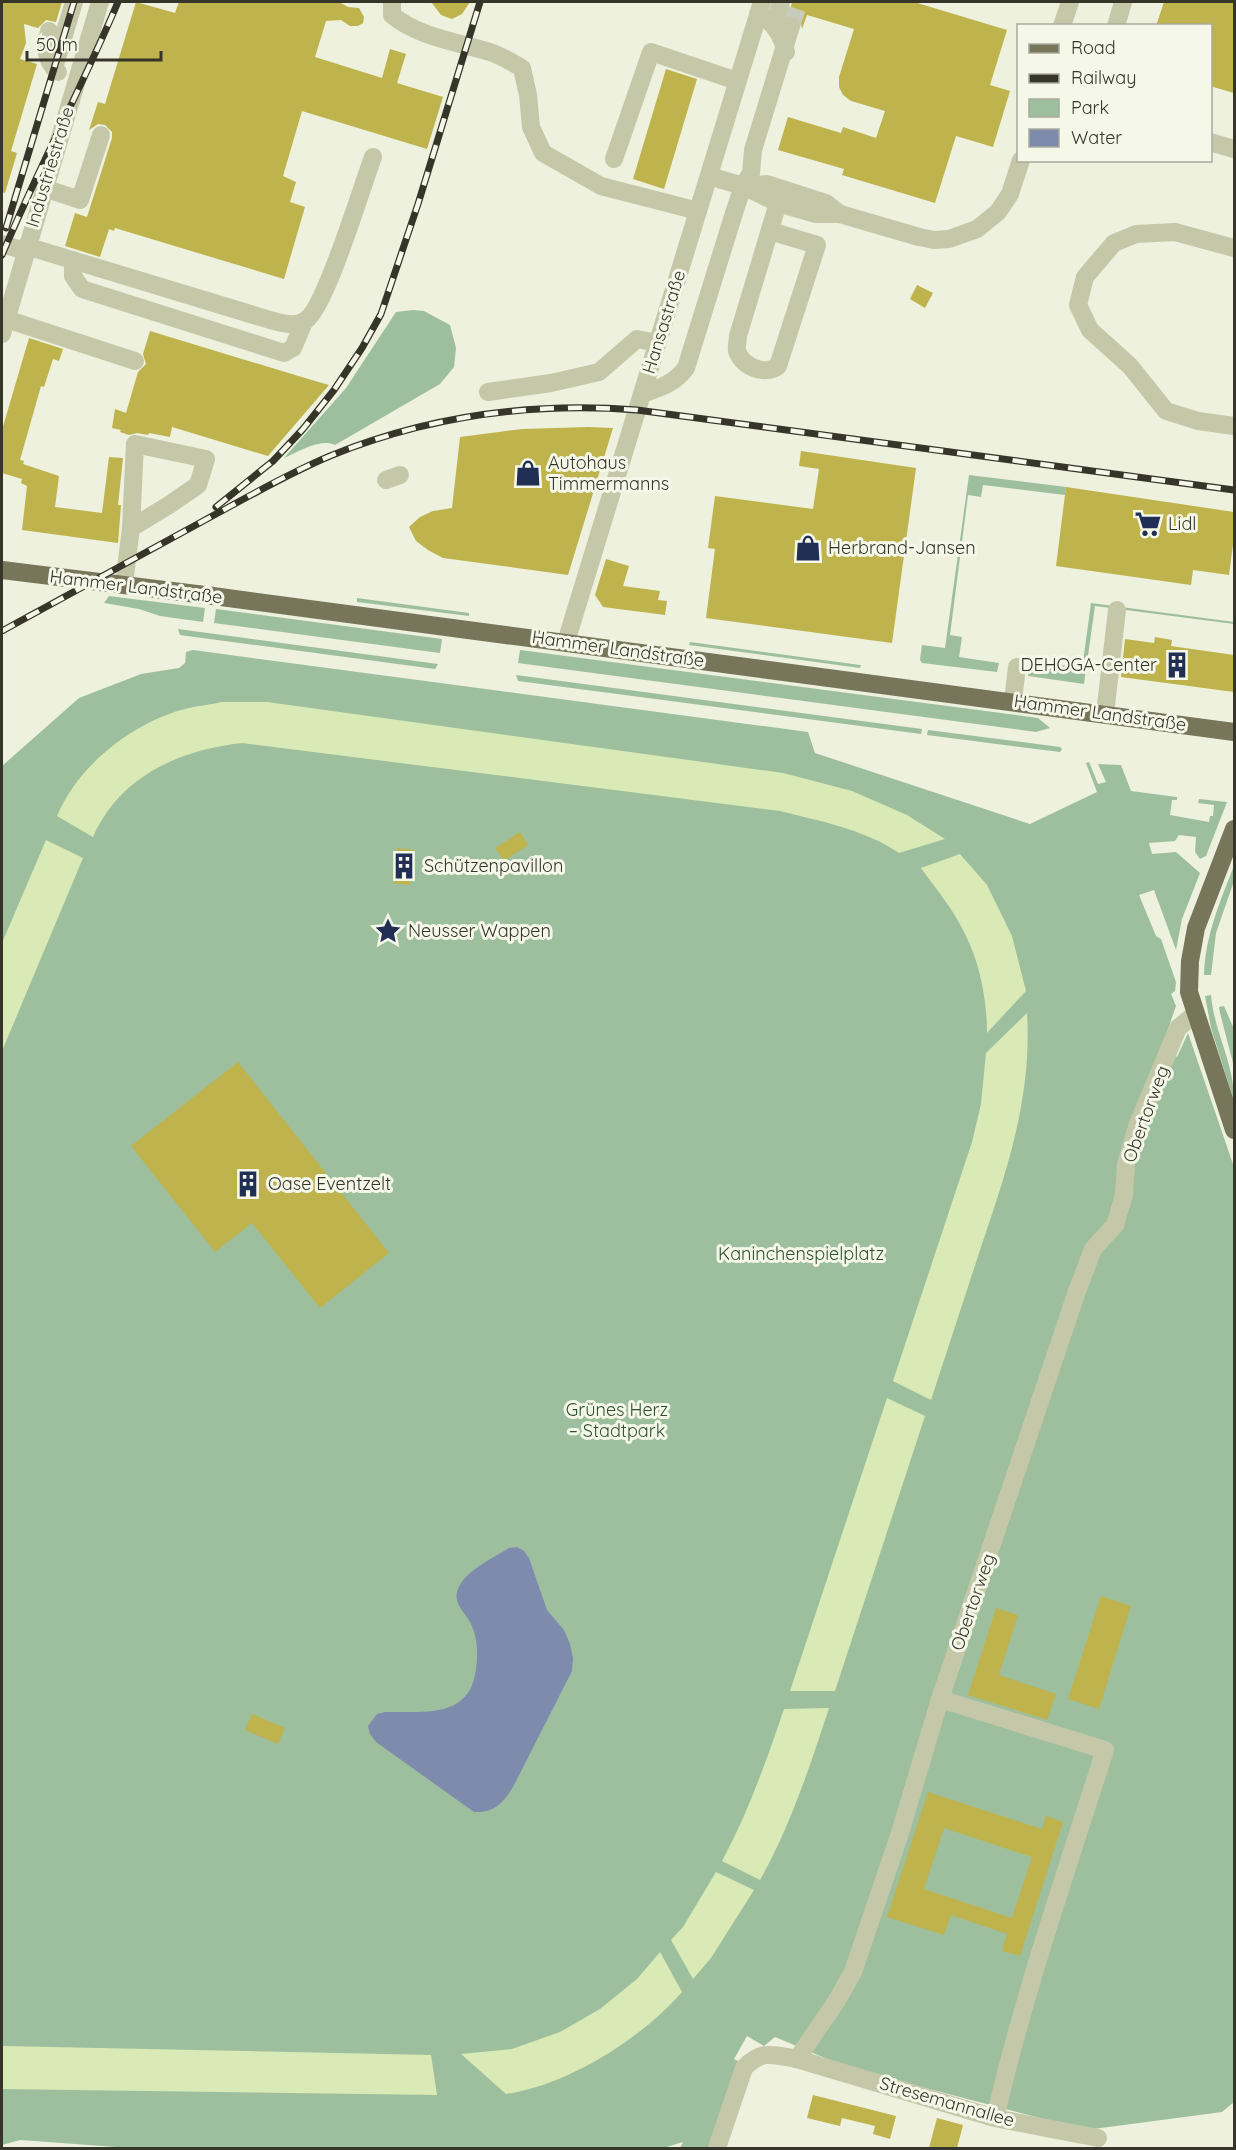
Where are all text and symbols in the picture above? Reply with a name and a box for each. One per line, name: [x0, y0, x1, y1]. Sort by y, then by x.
scale bar: [27, 24, 160, 62]
legend: [1017, 24, 1212, 162]
text: 50 m: [36, 33, 78, 56]
text: Road: [1071, 36, 1116, 59]
text: Railway: [1071, 66, 1137, 89]
text: Park: [1071, 96, 1109, 119]
street label: Industriestraße: [20, 104, 79, 230]
text: Water: [1071, 126, 1122, 149]
street label: Hansastraße: [637, 267, 690, 376]
place label: Autohaus Timmermanns: [548, 451, 669, 495]
shop icon: Autohaus Timmermanns: [513, 458, 543, 488]
supermarket icon: Lidl: [1133, 509, 1163, 539]
place label: Lidl: [1168, 512, 1196, 535]
shop icon: Herbrand-Jansen: [793, 533, 823, 563]
place label: Herbrand-Jansen: [828, 536, 976, 559]
street label: Hammer Landstraße: [48, 565, 224, 609]
street label: Hammer Landstraße: [530, 625, 706, 672]
building icon: DEHOGA-Center: [1162, 650, 1192, 680]
place label: DEHOGA-Center: [1020, 653, 1157, 676]
street label: Hammer Landstraße: [1012, 689, 1188, 736]
building icon: Schützenpavillon: [389, 851, 419, 881]
place label: Schützenpavillon: [424, 854, 563, 877]
place icon: Neusser Wappen: [373, 916, 403, 946]
place label: Neusser Wappen: [408, 919, 551, 942]
street label: Obertorweg: [1117, 1062, 1174, 1165]
building icon: Oase Eventzelt: [233, 1169, 263, 1199]
place label: Oase Eventzelt: [268, 1172, 391, 1195]
park label: Kaninchenspielplatz: [718, 1242, 884, 1265]
park label: Grünes Herz – Stadtpark: [566, 1398, 668, 1442]
street label: Obertorweg: [945, 1550, 1000, 1653]
street label: Stresemannallee: [877, 2071, 1017, 2132]

